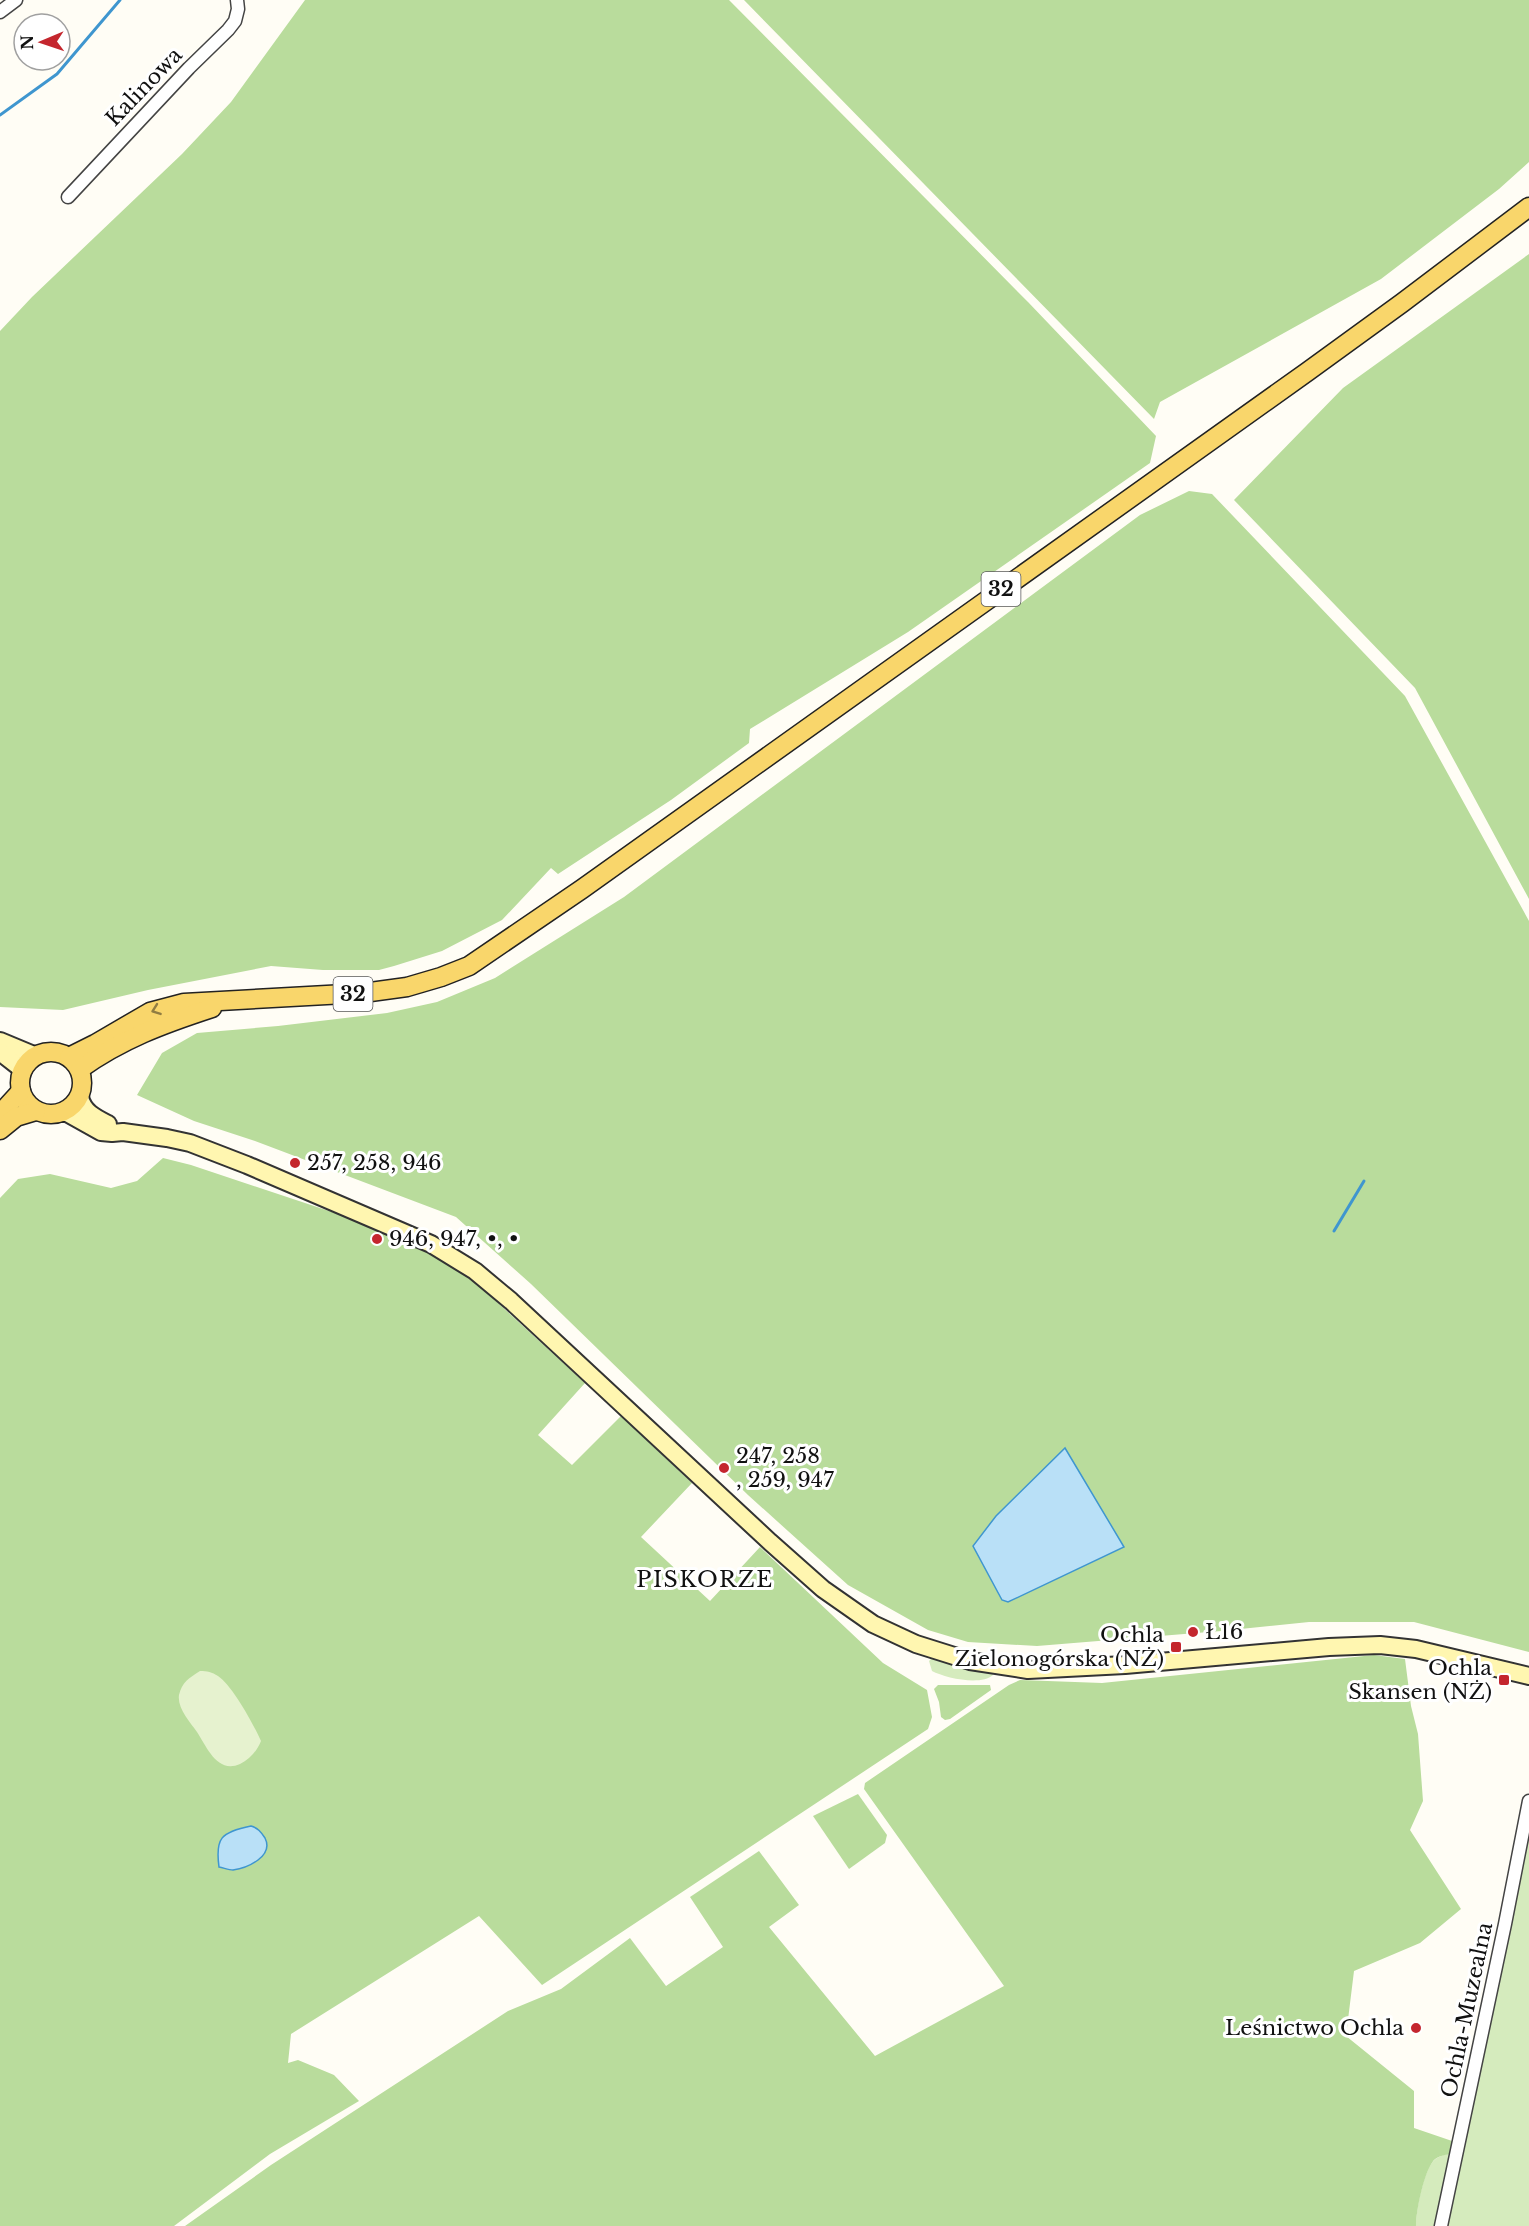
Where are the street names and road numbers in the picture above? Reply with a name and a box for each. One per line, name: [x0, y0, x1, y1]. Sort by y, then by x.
street label: Kalinowa: [100, 42, 188, 132]
road number: 32: [982, 572, 1020, 606]
road number: 32: [334, 977, 372, 1011]
street label: Ochla-Muzealna: [1436, 1920, 1498, 2100]

